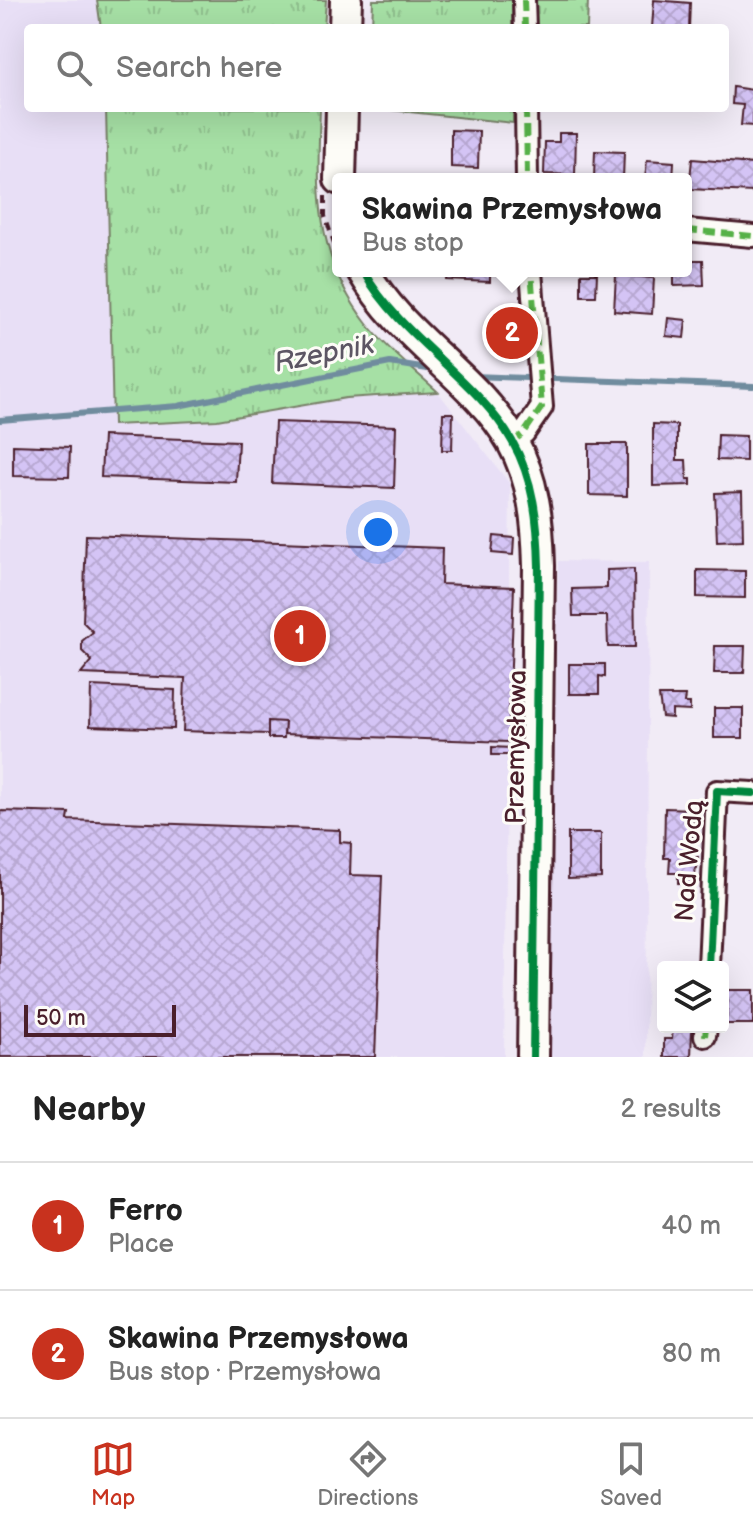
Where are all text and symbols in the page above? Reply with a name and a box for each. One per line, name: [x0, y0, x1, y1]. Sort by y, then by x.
search box: [24, 24, 729, 112]
icon: search: [52, 46, 96, 90]
text: Search here: [116, 50, 282, 86]
popup: [332, 173, 692, 277]
text: Skawina Przemysłowa: [362, 192, 662, 228]
text: Bus stop: [362, 228, 464, 259]
pin: 2: [486, 303, 538, 363]
water label: Rzepnik: [271, 328, 378, 380]
your location: [358, 512, 398, 552]
pin: 1: [274, 606, 326, 666]
street label: Przemysłowa: [500, 670, 534, 824]
street label: Nad Wodą: [669, 798, 711, 923]
map controls: [657, 961, 729, 1033]
button: layers: [657, 961, 729, 1033]
scale bar: [24, 1001, 176, 1037]
text: 50 m: [36, 1005, 86, 1032]
text: Nearby: [32, 1089, 146, 1130]
text: 2 results: [621, 1094, 721, 1125]
text: Ferro: [108, 1193, 183, 1229]
text: 1: [53, 1211, 63, 1242]
text: 40 m: [661, 1211, 721, 1242]
text: Place: [108, 1229, 174, 1260]
text: Skawina Przemysłowa: [108, 1321, 409, 1357]
text: 2: [50, 1339, 66, 1370]
text: 80 m: [662, 1339, 721, 1370]
text: Bus stop · Przemysłowa: [108, 1357, 381, 1388]
tab: Map: [91, 1437, 135, 1512]
tab: Directions: [317, 1437, 418, 1512]
tab: Saved: [600, 1437, 662, 1512]

